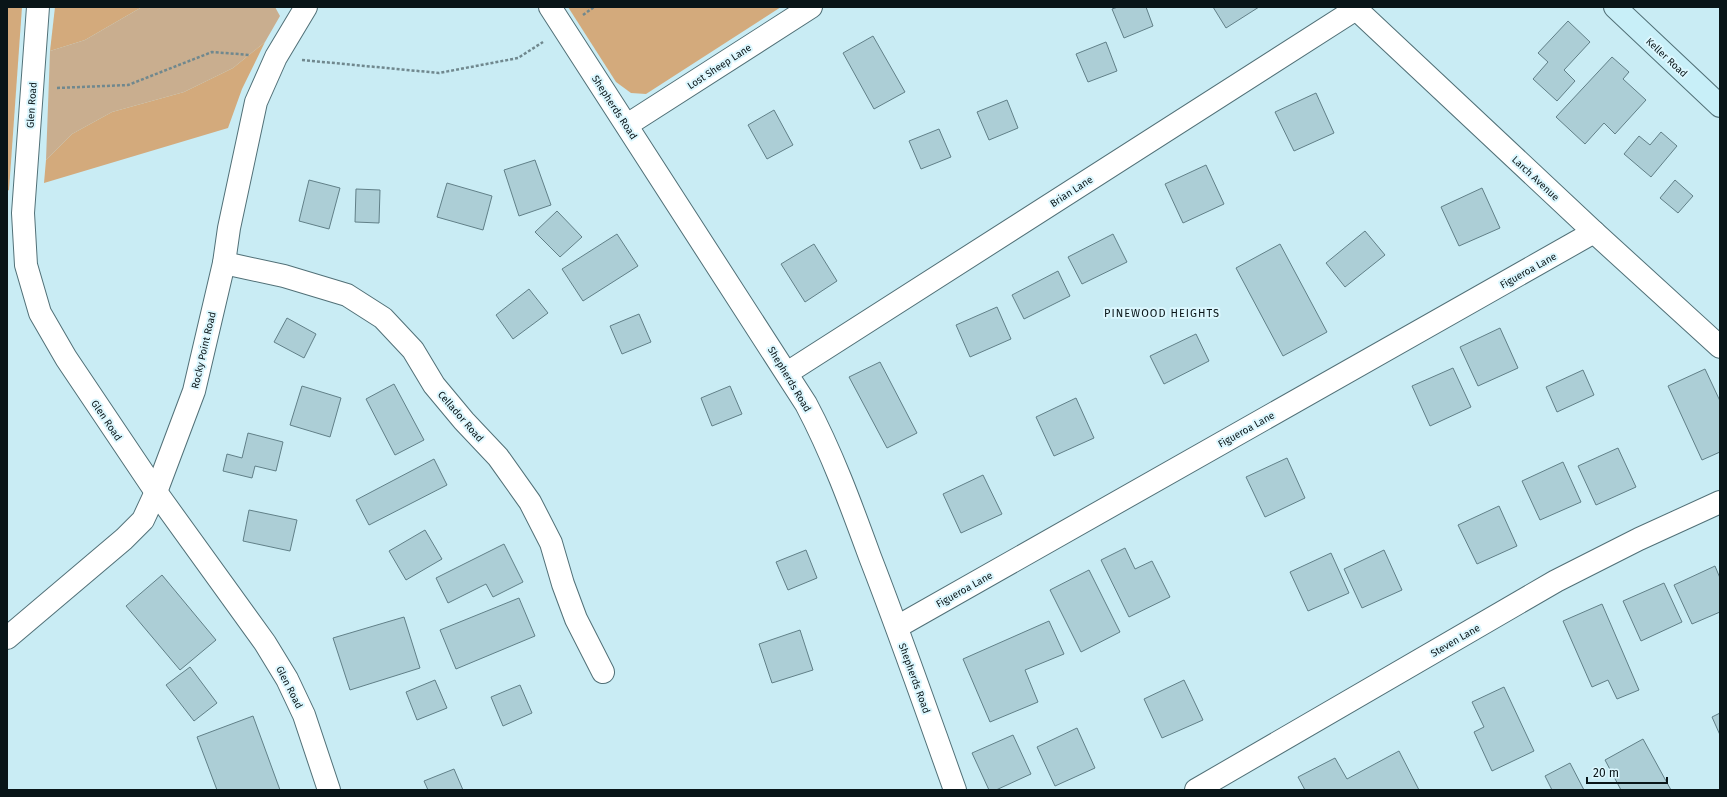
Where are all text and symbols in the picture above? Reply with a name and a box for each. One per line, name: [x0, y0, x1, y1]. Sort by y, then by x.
street label: Keller Road: [1643, 36, 1689, 80]
street label: Lost Sheep Lane: [685, 42, 754, 92]
street label: Shepherds Road: [589, 73, 639, 142]
street label: Glen Road: [24, 82, 40, 129]
street label: Larch Avenue: [1509, 154, 1561, 204]
street label: Brian Lane: [1048, 174, 1095, 210]
street label: Figueroa Lane: [1498, 250, 1559, 291]
district label: PINEWOOD HEIGHTS: [1104, 307, 1220, 320]
street label: Rocky Point Road: [189, 311, 219, 390]
street label: Shepherds Road: [765, 345, 813, 414]
street label: Cellador Road: [435, 389, 486, 445]
street label: Glen Road: [88, 398, 124, 443]
street label: Figueroa Lane: [1216, 409, 1277, 450]
street label: Figueroa Lane: [934, 569, 995, 610]
street label: Steven Lane: [1429, 622, 1482, 660]
street label: Shepherds Road: [896, 642, 932, 715]
street label: Glen Road: [273, 664, 305, 711]
scale bar: [1587, 759, 1667, 785]
text: 20 m: [1593, 766, 1619, 780]

